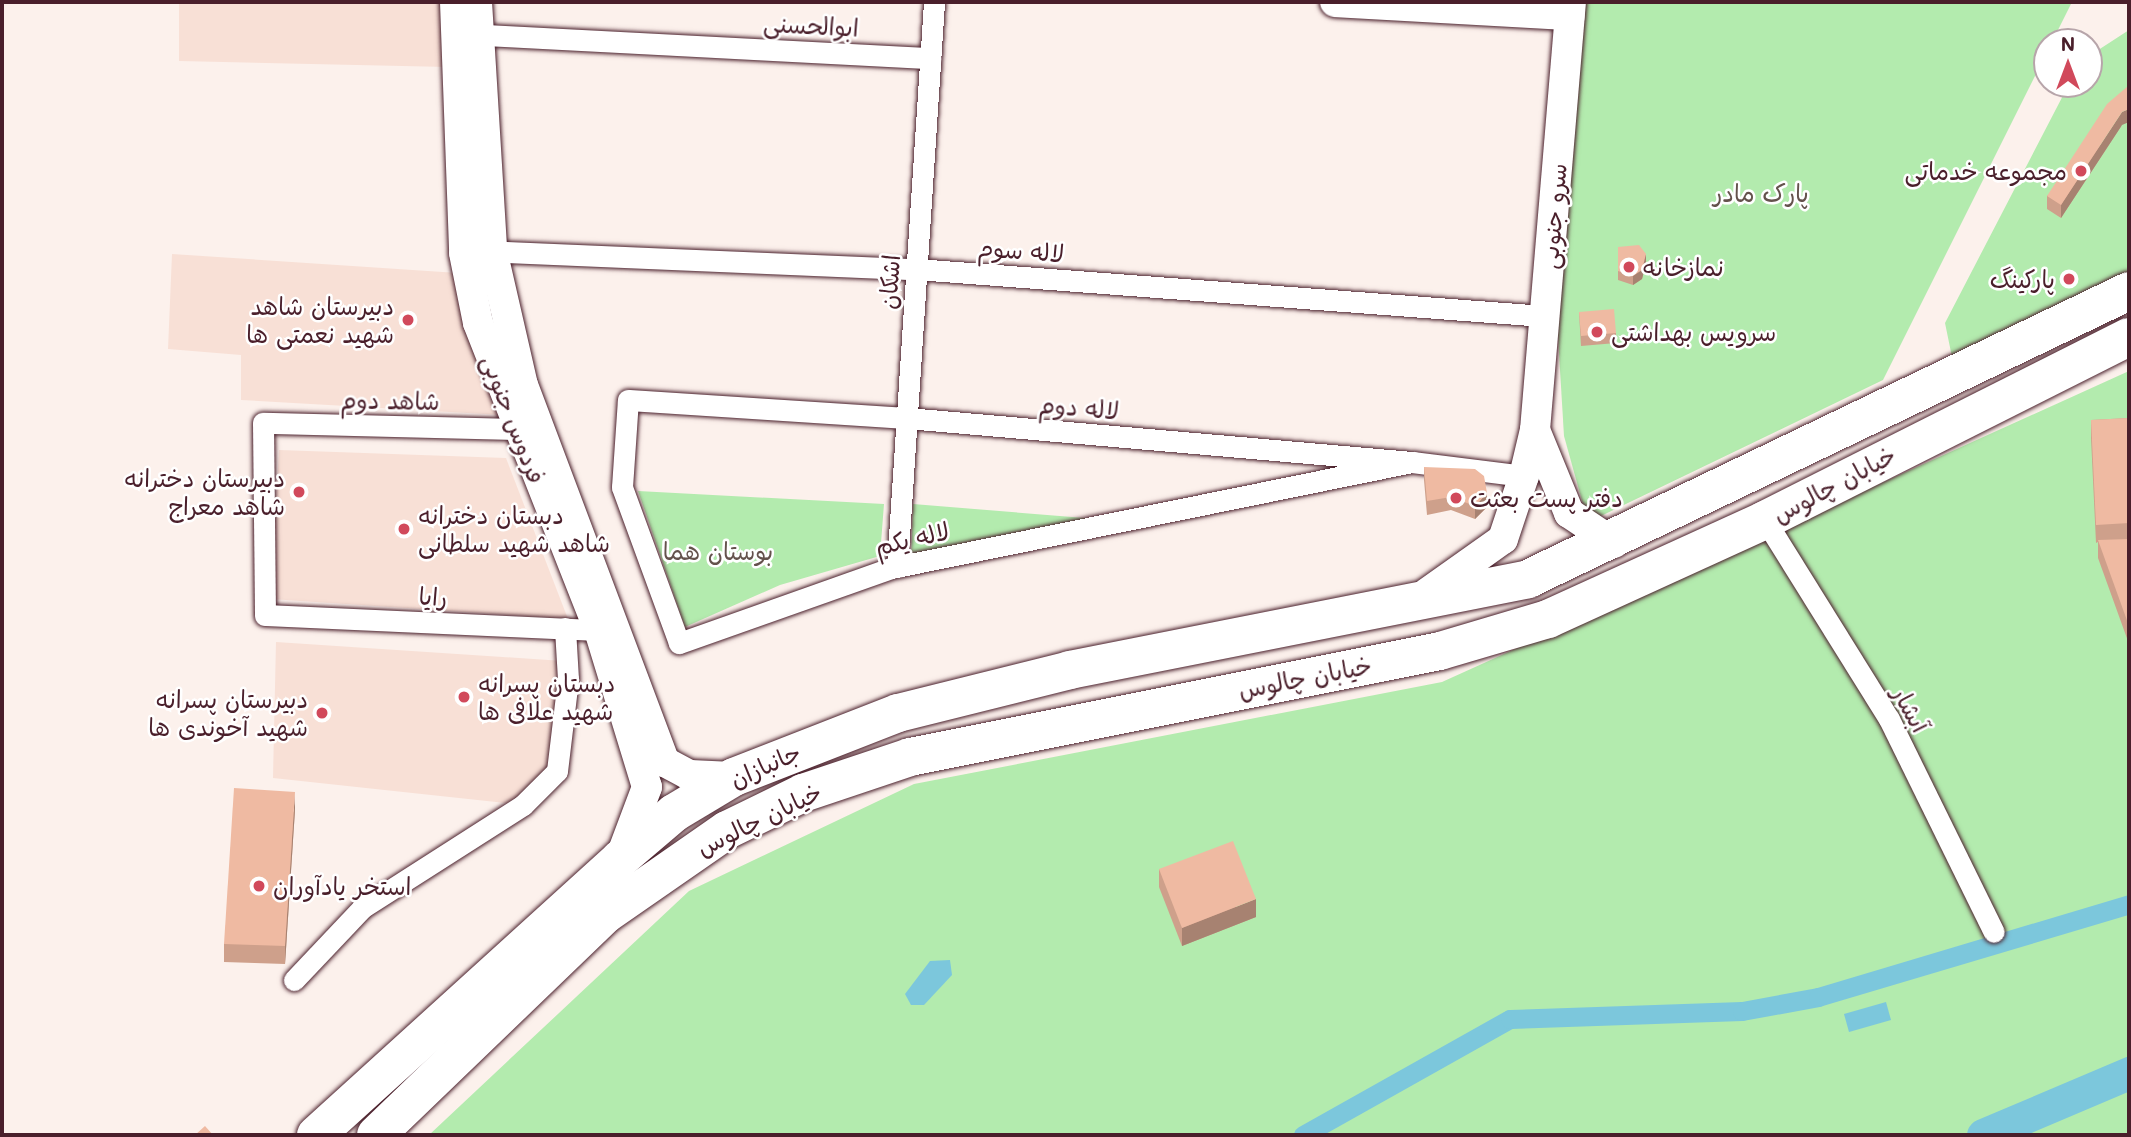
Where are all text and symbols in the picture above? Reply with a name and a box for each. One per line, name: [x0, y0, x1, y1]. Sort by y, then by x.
street label: ابوالحسنی: [763, 8, 859, 42]
north arrow: [2033, 28, 2103, 98]
text: N: [2061, 31, 2075, 56]
place label: مجموعه خدماتی: [1905, 157, 2067, 185]
street label: سرو جنوبی: [1534, 162, 1572, 270]
marker: مجموعه خدماتی: [2073, 163, 2089, 179]
park label: پارک مادر: [1713, 179, 1809, 207]
street label: لاله سوم: [977, 233, 1065, 267]
place label: نمازخانه: [1643, 253, 1724, 281]
street label: اشکان: [873, 254, 905, 310]
marker: نمازخانه: [1621, 259, 1637, 275]
place label: پارکینگ: [1990, 265, 2055, 293]
marker: پارکینگ: [2061, 271, 2077, 287]
place label: دبیرستان شاهد شهید نعمتی ها: [246, 292, 394, 348]
marker: دبیرستان شاهد شهید نعمتی ها: [400, 312, 416, 328]
place label: سرویس بهداشتی: [1611, 318, 1776, 346]
marker: سرویس بهداشتی: [1589, 324, 1605, 340]
street label: فردوس جنوبی: [476, 351, 552, 487]
street label: شاهد دوم: [340, 385, 440, 415]
street label: لاله دوم: [1038, 389, 1120, 425]
street label: خیابان چالوس: [1768, 440, 1900, 528]
place label: دبیرستان دخترانه شاهد معراج: [124, 464, 285, 520]
marker: دبیرستان دخترانه شاهد معراج: [291, 484, 307, 500]
place label: دفتر پست بعثت: [1470, 484, 1623, 512]
marker: دفتر پست بعثت: [1448, 490, 1464, 506]
place label: دبستان دخترانه شاهد شهید سلطانی: [418, 501, 610, 557]
street label: لاله یکم: [872, 515, 952, 561]
marker: دبستان دخترانه شاهد شهید سلطانی: [396, 521, 412, 537]
park label: بوستان هما: [663, 537, 773, 565]
street label: رایا: [418, 581, 448, 611]
street label: خیابان چالوس: [1236, 650, 1374, 704]
place label: دبستان پسرانه شهید علافی ها: [478, 669, 615, 725]
street label: آبشار: [1887, 681, 1935, 737]
place label: دبیرستان پسرانه شهید آخوندی ها: [148, 685, 308, 741]
marker: دبستان پسرانه شهید علافی ها: [456, 689, 472, 705]
marker: دبیرستان پسرانه شهید آخوندی ها: [314, 705, 330, 721]
street label: جانبازان: [725, 737, 805, 793]
street label: خیابان چالوس: [692, 776, 826, 862]
place label: استخر یادآوران: [273, 872, 411, 900]
marker: استخر یادآوران: [251, 878, 267, 894]

